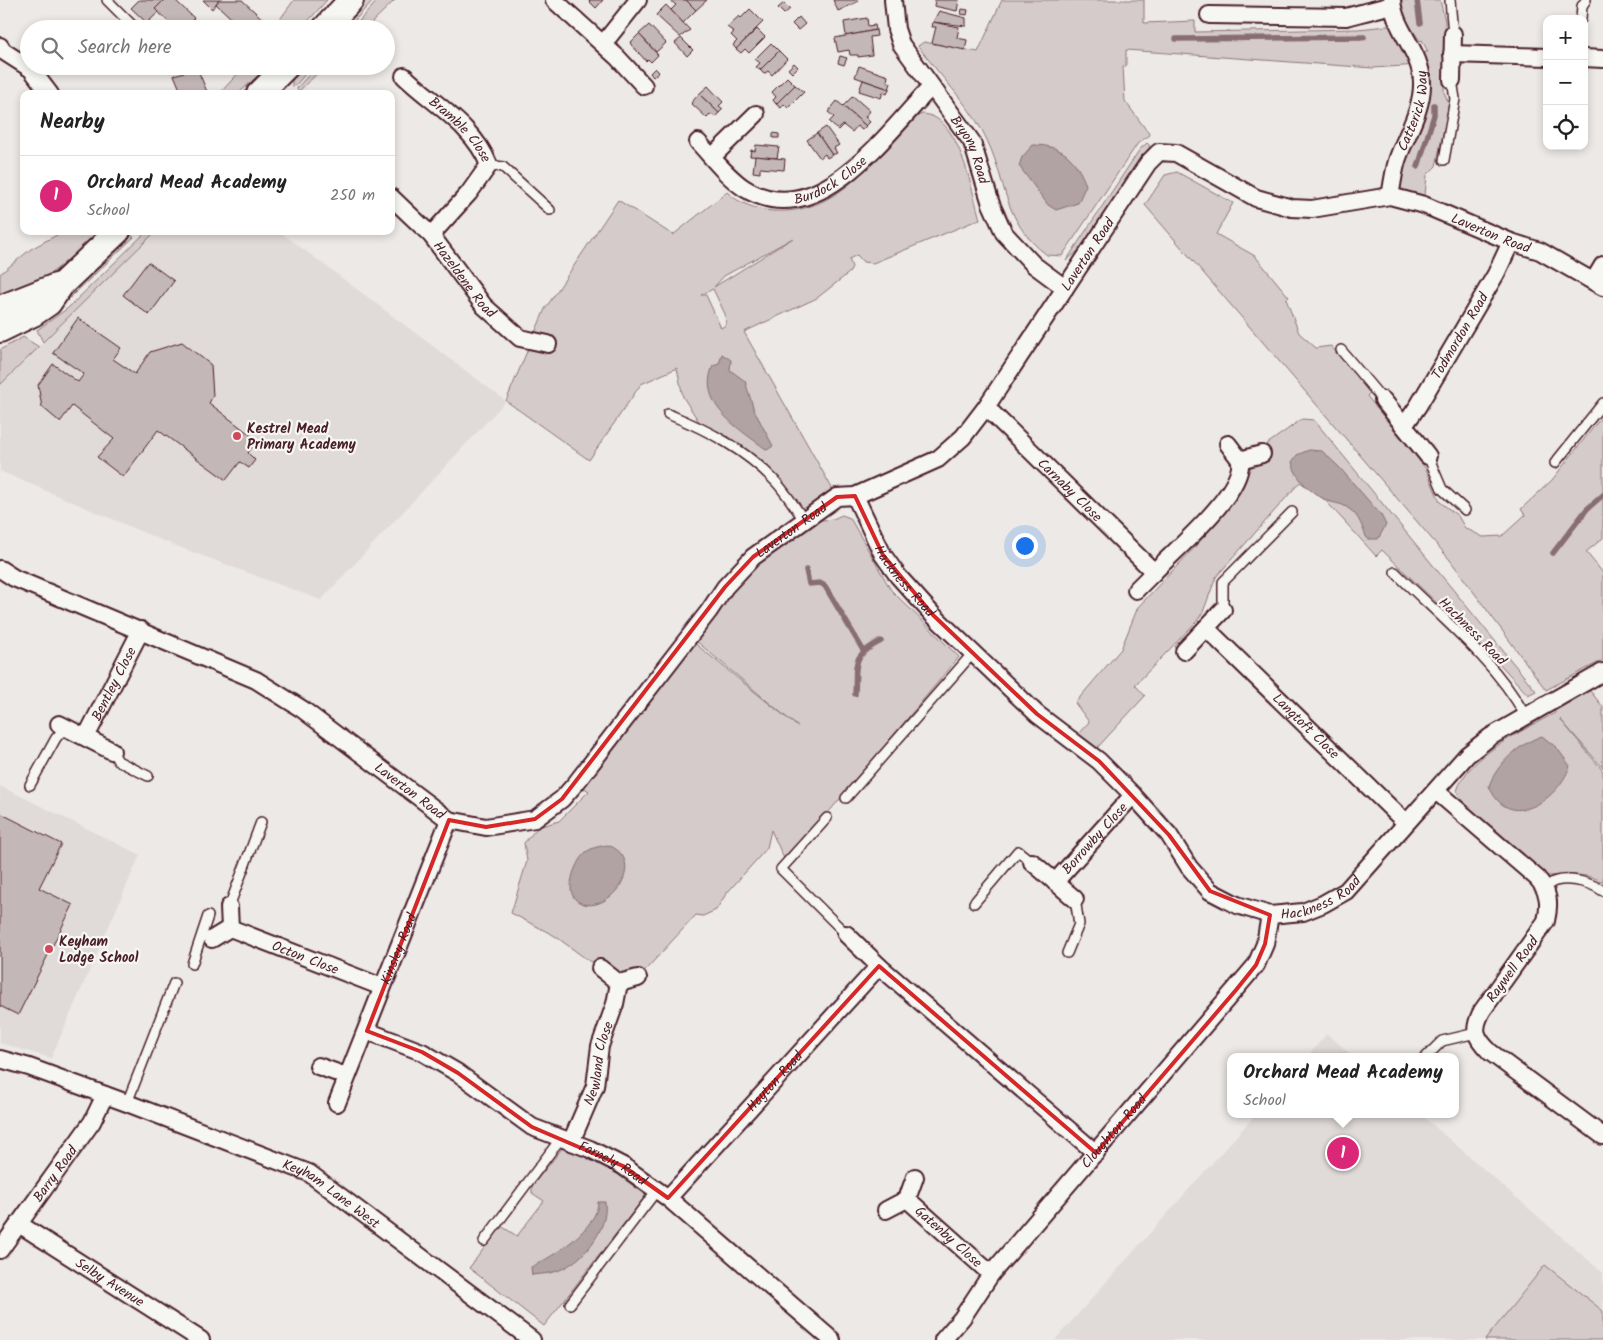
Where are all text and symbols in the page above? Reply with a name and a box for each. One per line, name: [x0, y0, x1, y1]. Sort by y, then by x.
map controls: [1543, 15, 1588, 150]
button: +: [1543, 15, 1588, 60]
search box: [20, 20, 395, 75]
text: Search here: [78, 33, 172, 63]
icon: search: [38, 34, 66, 62]
button: −: [1543, 60, 1588, 105]
street label: Catterick Way: [1392, 68, 1434, 155]
street label: Bramble Close: [424, 91, 497, 167]
button: locate: [1543, 105, 1588, 150]
text: Nearby: [40, 106, 105, 139]
street label: Bryony Road: [944, 111, 994, 188]
street label: Burdock Close: [792, 150, 873, 211]
text: Orchard Mead Academy: [87, 168, 287, 198]
text: 1: [54, 183, 58, 208]
text: 250 m: [330, 183, 375, 208]
text: School: [87, 198, 130, 223]
street label: Laverton Road: [1447, 208, 1534, 260]
street label: Laverton Road: [1056, 213, 1121, 296]
street label: Hazeldene Road: [427, 237, 502, 325]
street label: Todmordon Road: [1426, 288, 1495, 384]
place label: Kestrel Mead Primary Academy: [247, 418, 356, 456]
marker: Kestrel Mead Primary Academy: [231, 430, 243, 442]
street label: Carnaby Close: [1032, 453, 1108, 528]
street label: Laverton Road: [751, 497, 833, 564]
your location: [1012, 533, 1038, 559]
street label: Hackness Road: [868, 541, 941, 623]
street label: Hachness Road: [1433, 592, 1512, 672]
street label: Bentley Close: [86, 643, 143, 725]
street label: Langtoft Close: [1267, 688, 1345, 765]
street label: Laverton Road: [369, 757, 450, 826]
street label: Borrowby Close: [1057, 797, 1134, 880]
street label: Hackness Road: [1280, 870, 1367, 926]
street label: Kinsley Road: [375, 909, 423, 988]
place label: Keyham Lodge School: [59, 931, 139, 969]
street label: Raywell Road: [1481, 931, 1545, 1007]
street label: Octon Close: [268, 935, 342, 981]
marker: Keyham Lodge School: [43, 943, 55, 955]
street label: Newland Close: [578, 1018, 620, 1109]
street label: Hayton Road: [742, 1046, 809, 1117]
popup: [1227, 1053, 1459, 1118]
text: Orchard Mead Academy: [1243, 1058, 1443, 1088]
text: School: [1243, 1088, 1286, 1113]
street label: Cloughton Road: [1076, 1089, 1153, 1174]
pin: 1: [1327, 1134, 1359, 1172]
street label: Farnely Road: [575, 1136, 652, 1192]
street label: Barry Road: [28, 1141, 84, 1207]
street label: Keyham Lane West: [279, 1154, 385, 1235]
street label: Gatenby Close: [909, 1201, 987, 1274]
street label: Selby Avenue: [71, 1253, 149, 1314]

